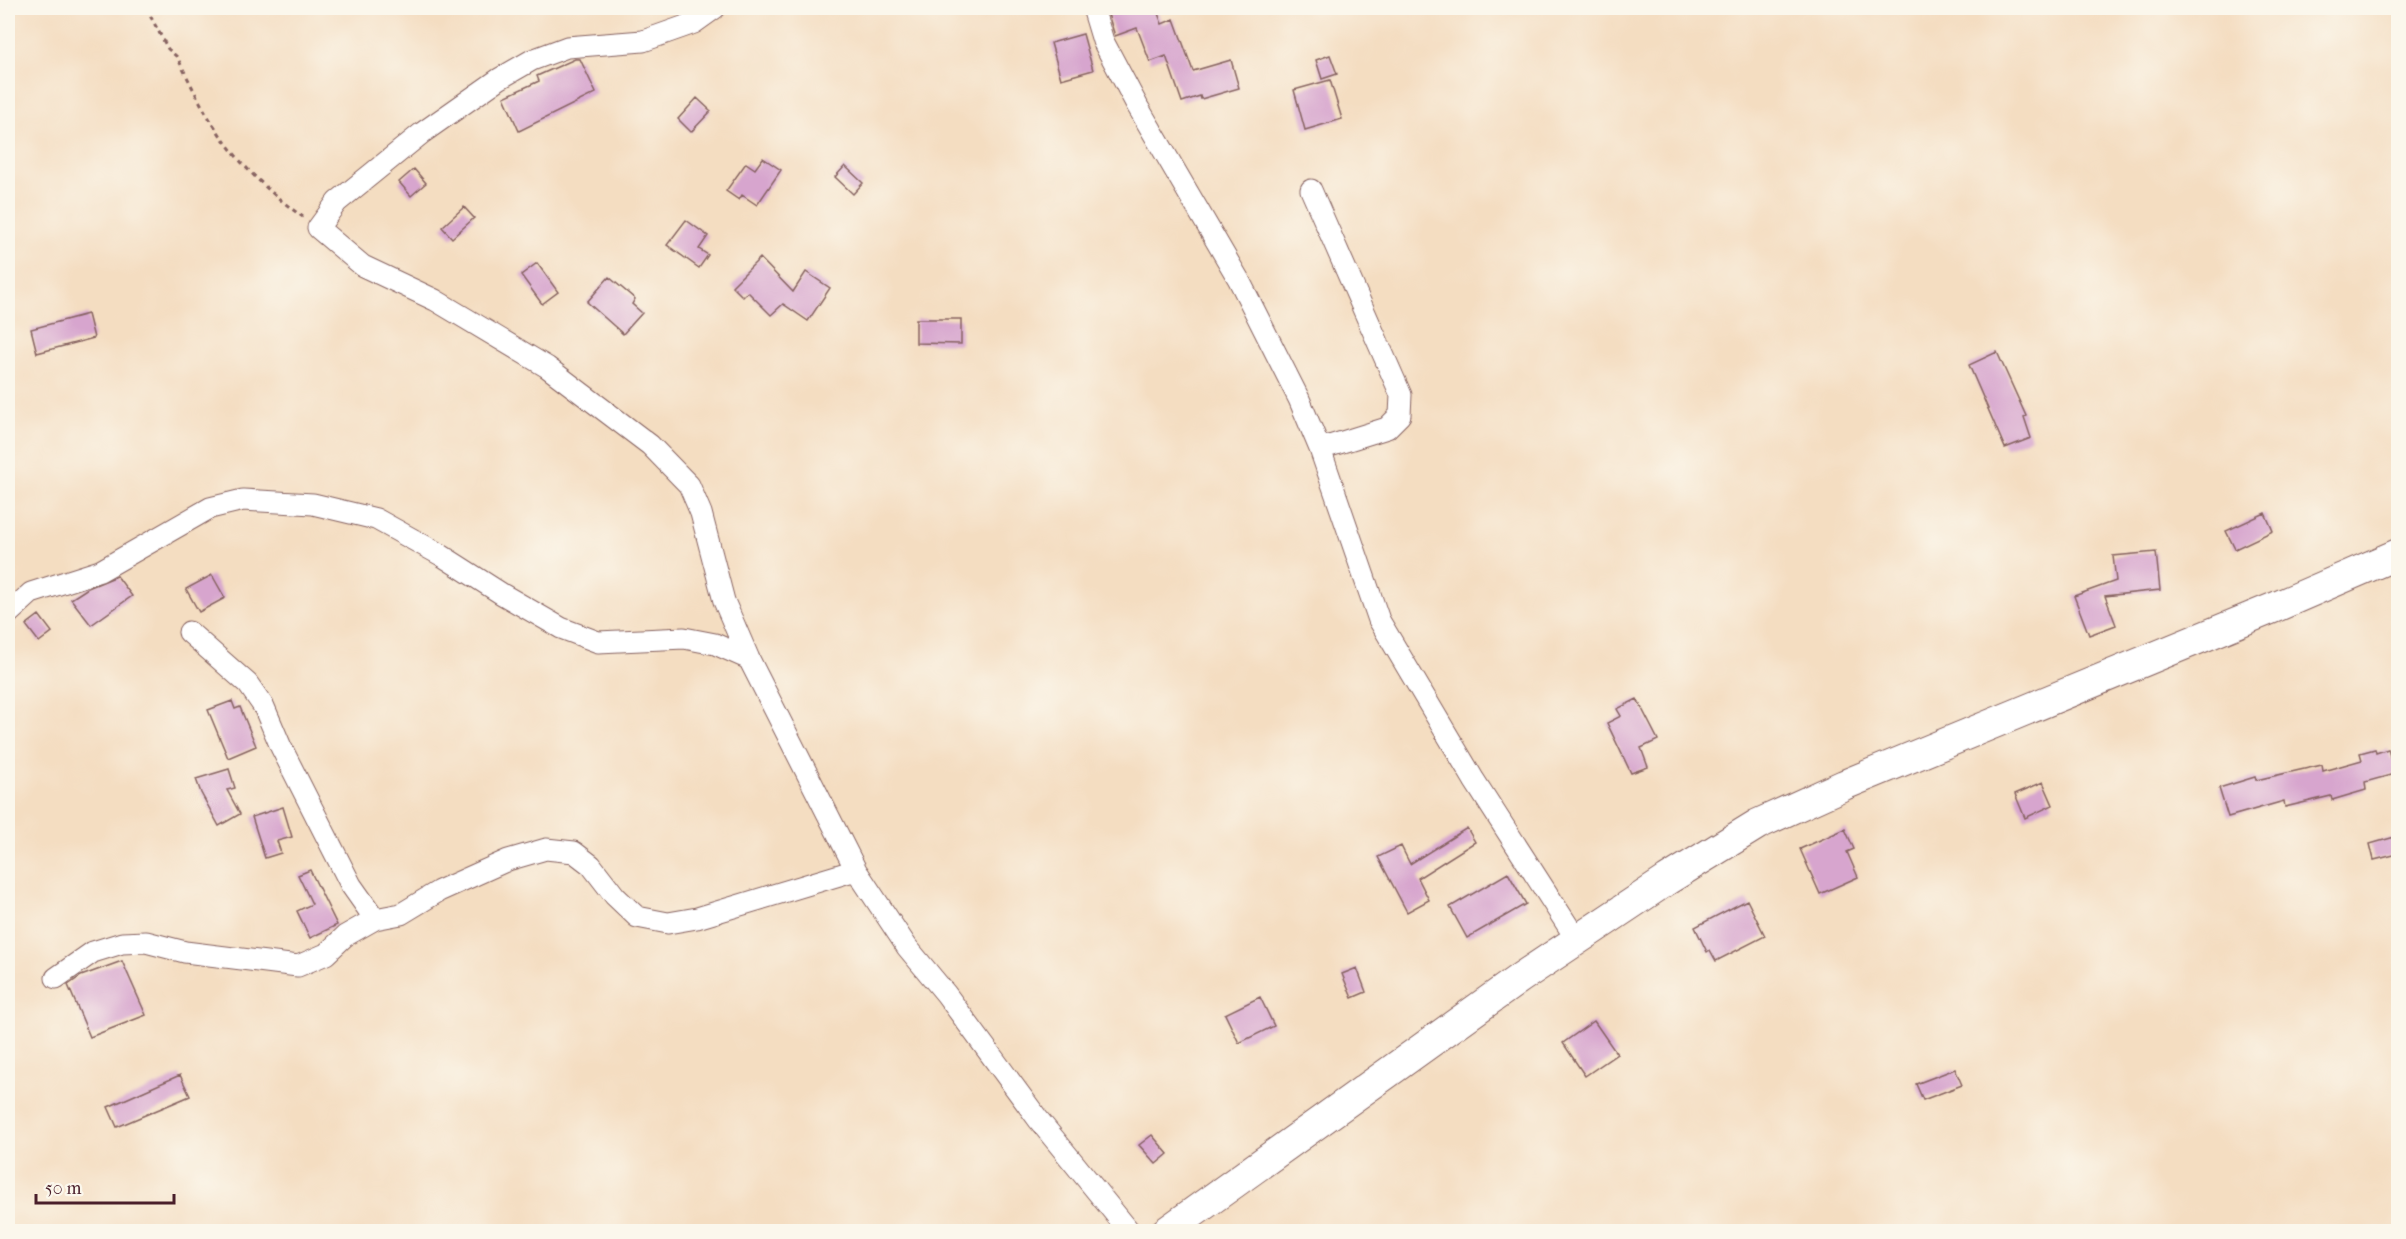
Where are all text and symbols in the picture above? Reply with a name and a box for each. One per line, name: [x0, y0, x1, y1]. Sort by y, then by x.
scale bar: [36, 1167, 174, 1205]
text: 50 m: [45, 1178, 82, 1199]

